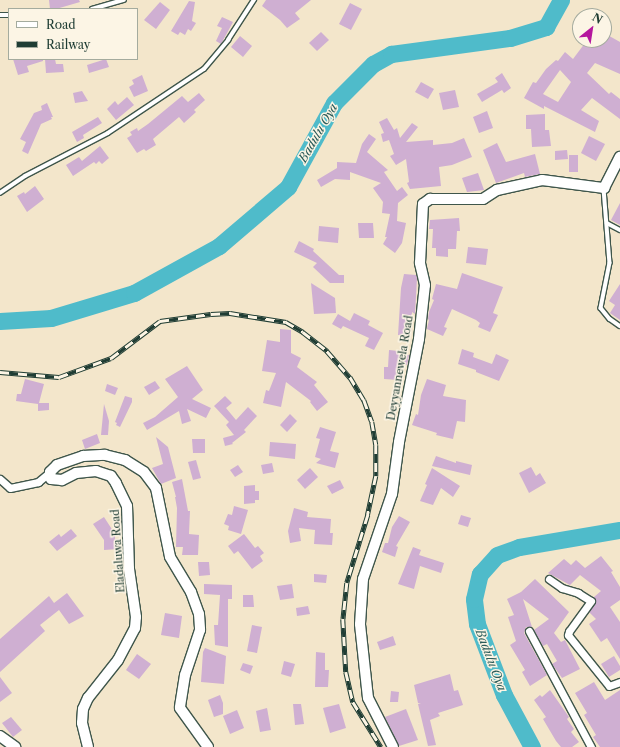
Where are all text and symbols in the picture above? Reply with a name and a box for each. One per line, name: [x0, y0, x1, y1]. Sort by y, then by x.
legend: [8, 8, 138, 60]
north arrow: [572, 8, 612, 48]
text: N: [590, 10, 605, 27]
text: Road: [46, 17, 76, 32]
text: Railway: [46, 37, 91, 52]
water label: Badulu Oya: [295, 101, 341, 165]
street label: Deyyannewela Road: [384, 314, 416, 422]
street label: Eladaluwa Road: [108, 509, 128, 593]
water label: Badulu Oya: [473, 627, 509, 693]

